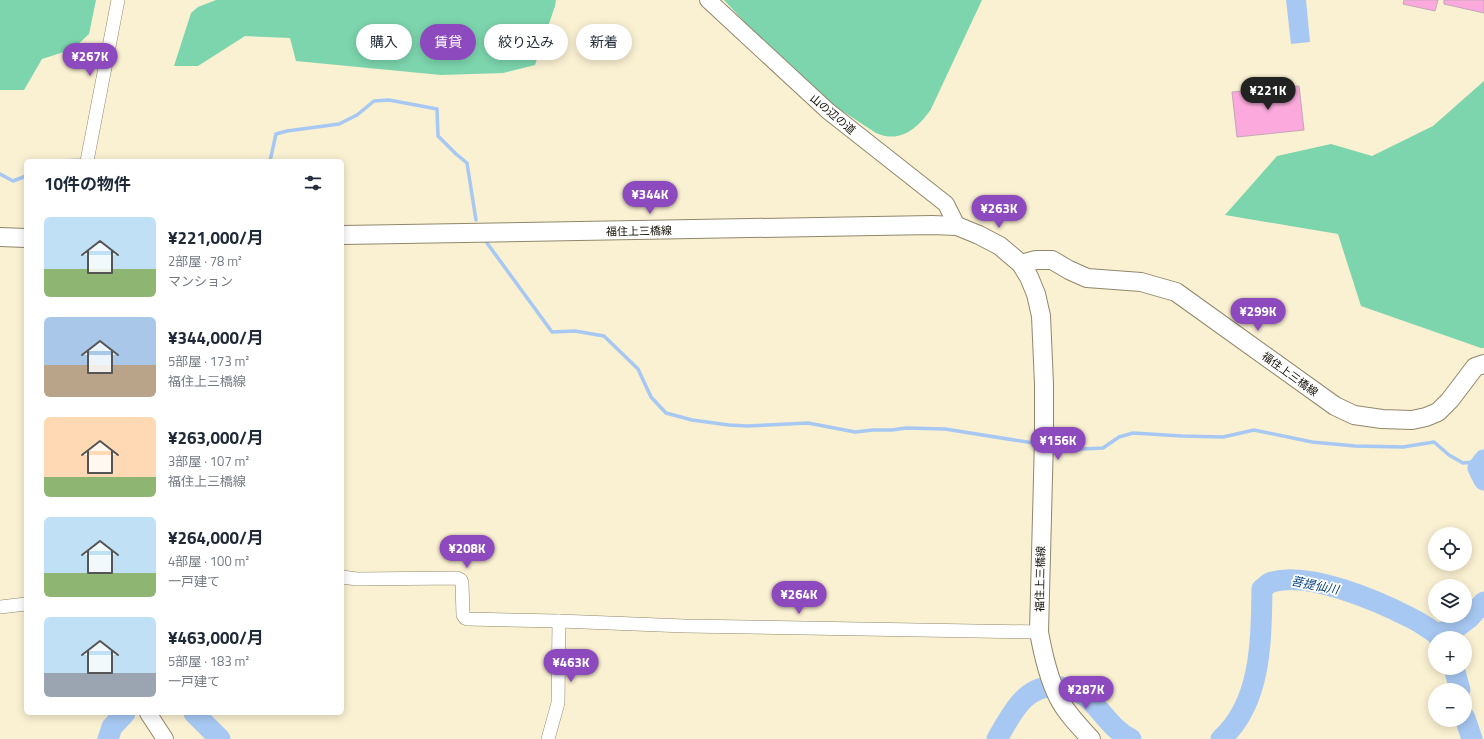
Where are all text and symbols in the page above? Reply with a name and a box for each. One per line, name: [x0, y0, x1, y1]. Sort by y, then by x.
chip: 購入: [356, 24, 412, 60]
chip: 賃貸: [420, 24, 476, 60]
chip: 絞り込み: [484, 24, 568, 60]
chip: 新着: [576, 24, 632, 60]
pin: ¥267K: [62, 43, 118, 77]
text: ¥267K: [72, 46, 108, 66]
pin: ¥221K: [1240, 77, 1296, 111]
text: ¥221K: [1250, 80, 1286, 100]
street label: 山の辺の道: [807, 90, 859, 138]
text: 10件の物件: [44, 171, 131, 197]
icon: filters: [302, 172, 324, 194]
pin: ¥344K: [622, 181, 678, 215]
text: ¥344K: [632, 184, 668, 204]
pin: ¥263K: [971, 195, 1027, 229]
text: ¥263K: [981, 198, 1017, 218]
street label: 福住上三橋線: [606, 222, 672, 240]
text: ¥221,000/月: [168, 225, 264, 251]
icon: home: [76, 233, 124, 281]
text: 2部屋 · 78 m²: [168, 251, 242, 271]
text: マンション: [168, 271, 233, 291]
pin: ¥299K: [1230, 298, 1286, 332]
text: ¥299K: [1240, 301, 1276, 321]
text: ¥344,000/月: [168, 325, 264, 351]
icon: home: [76, 333, 124, 381]
street label: 福住上三橋線: [1259, 348, 1321, 400]
text: 5部屋 · 173 m²: [168, 351, 249, 371]
text: 福住上三橋線: [168, 371, 246, 391]
text: ¥263,000/月: [168, 425, 264, 451]
pin: ¥156K: [1030, 427, 1086, 461]
text: ¥156K: [1040, 430, 1076, 450]
icon: home: [76, 433, 124, 481]
text: 3部屋 · 107 m²: [168, 451, 249, 471]
text: 福住上三橋線: [168, 471, 246, 491]
text: ¥264,000/月: [168, 525, 264, 551]
map controls: [1428, 527, 1472, 727]
button: locate: [1428, 527, 1472, 571]
icon: home: [76, 533, 124, 581]
pin: ¥208K: [439, 535, 495, 569]
text: ¥208K: [449, 538, 485, 558]
street label: 福住上三橋線: [1031, 546, 1049, 612]
text: 4部屋 · 100 m²: [168, 551, 249, 571]
text: 一戸建て: [168, 571, 220, 591]
water label: 菩提仙川: [1290, 571, 1342, 599]
button: layers: [1428, 579, 1472, 623]
pin: ¥264K: [771, 581, 827, 615]
text: ¥264K: [781, 584, 817, 604]
text: ¥463,000/月: [168, 625, 264, 651]
button: +: [1428, 631, 1472, 675]
icon: home: [76, 633, 124, 681]
pin: ¥463K: [543, 649, 599, 683]
text: 5部屋 · 183 m²: [168, 651, 249, 671]
text: ¥463K: [553, 652, 589, 672]
text: 一戸建て: [168, 671, 220, 691]
pin: ¥287K: [1058, 676, 1114, 710]
text: ¥287K: [1068, 679, 1104, 699]
button: −: [1428, 683, 1472, 727]

